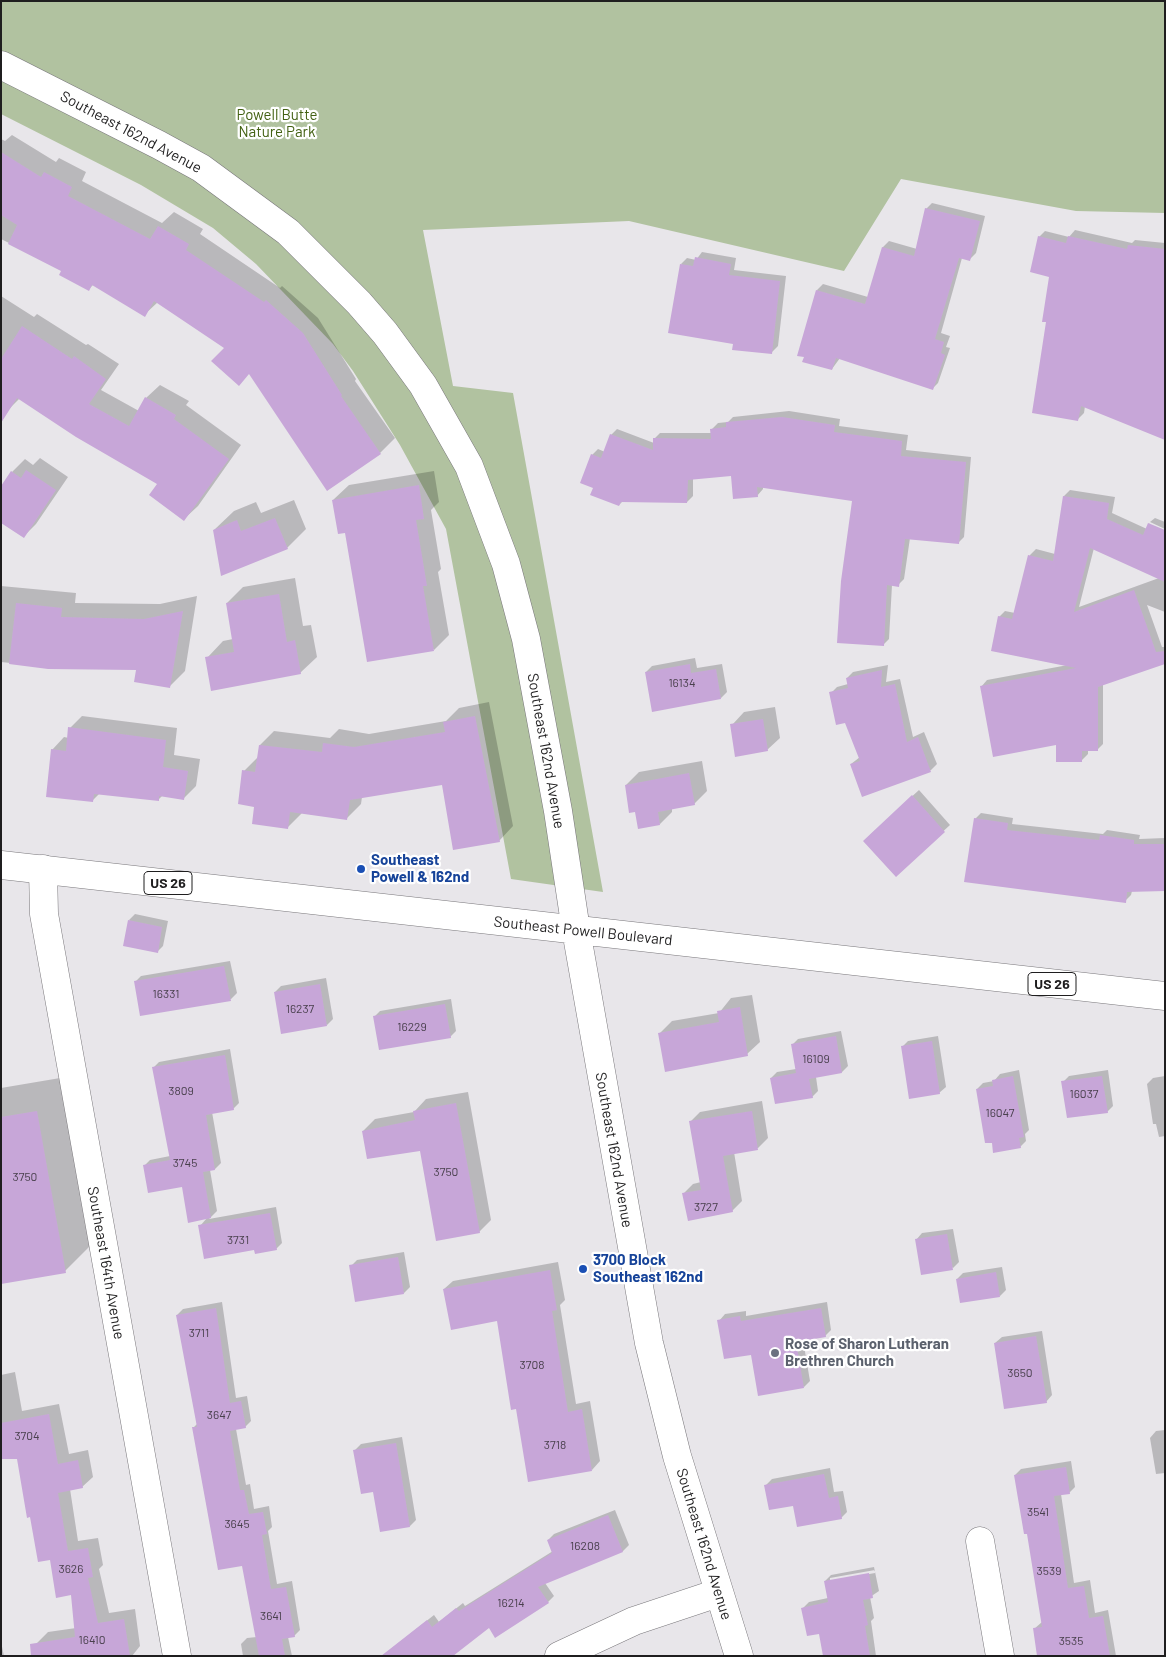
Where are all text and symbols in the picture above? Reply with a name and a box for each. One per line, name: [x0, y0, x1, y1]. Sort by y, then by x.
street label: Southeast 162nd Avenue: [57, 87, 205, 177]
park label: Powell Butte Nature Park: [237, 106, 317, 141]
street label: Southeast 162nd Avenue: [523, 672, 569, 830]
house number: 16134: [668, 676, 696, 690]
place label: Southeast Powell & 162nd: [371, 851, 469, 886]
marker: Southeast Powell & 162nd: [355, 863, 367, 875]
road number: US 26: [144, 871, 192, 894]
street label: Southeast Powell Boulevard: [493, 913, 673, 949]
road number: US 26: [1028, 972, 1076, 996]
house number: 16331: [153, 987, 179, 1001]
house number: 16237: [286, 1002, 314, 1016]
house number: 16229: [397, 1020, 427, 1034]
house number: 16109: [802, 1052, 830, 1066]
street label: Southeast 162nd Avenue: [591, 1071, 637, 1229]
house number: 3809: [168, 1084, 194, 1098]
house number: 16037: [1069, 1087, 1099, 1101]
house number: 16047: [985, 1106, 1015, 1120]
house number: 3745: [173, 1156, 197, 1170]
house number: 3750: [434, 1165, 458, 1179]
house number: 3750: [13, 1170, 37, 1184]
street label: Southeast 164th Avenue: [84, 1185, 128, 1341]
house number: 3727: [694, 1200, 718, 1214]
house number: 3731: [227, 1233, 249, 1247]
place label: 3700 Block Southeast 162nd: [593, 1251, 703, 1286]
marker: 3700 Block Southeast 162nd: [577, 1263, 589, 1275]
house number: 3711: [189, 1326, 209, 1340]
place label: Rose of Sharon Lutheran Brethren Church: [785, 1335, 949, 1370]
marker: Rose of Sharon Lutheran Brethren Church: [769, 1347, 781, 1359]
house number: 3708: [520, 1358, 544, 1372]
house number: 3650: [1007, 1366, 1033, 1380]
house number: 3647: [207, 1408, 231, 1422]
house number: 3704: [14, 1429, 40, 1443]
house number: 3718: [544, 1438, 566, 1452]
street label: Southeast 162nd Avenue: [672, 1466, 736, 1622]
house number: 3541: [1027, 1505, 1049, 1519]
house number: 3645: [224, 1517, 250, 1531]
house number: 16208: [570, 1539, 600, 1553]
house number: 3626: [59, 1562, 83, 1576]
house number: 3539: [1037, 1564, 1061, 1578]
house number: 16214: [497, 1596, 525, 1610]
house number: 3641: [260, 1609, 282, 1623]
house number: 16410: [79, 1633, 105, 1647]
house number: 3535: [1059, 1634, 1083, 1648]

